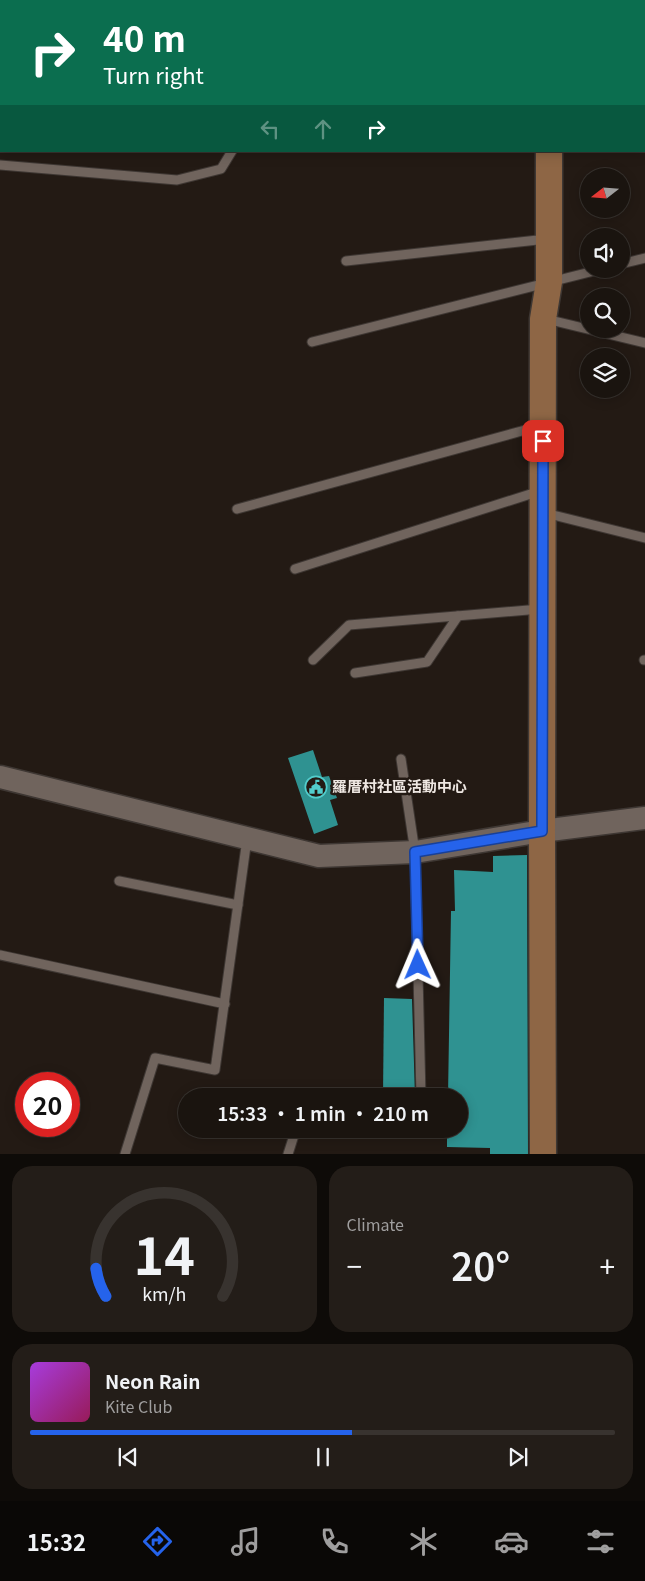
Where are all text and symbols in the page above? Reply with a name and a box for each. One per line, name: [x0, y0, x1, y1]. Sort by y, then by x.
text: 40 m: [103, 11, 186, 62]
icon: right: [20, 20, 85, 85]
text: Turn right: [103, 58, 204, 90]
icon: left: [256, 115, 284, 143]
icon: ahead: [309, 115, 337, 143]
icon: right: [362, 115, 390, 143]
north arrow: [580, 168, 630, 218]
map controls: [580, 168, 630, 398]
button: sound: [580, 228, 630, 278]
button: search: [580, 288, 630, 338]
button: layers: [580, 348, 630, 398]
pin: [522, 420, 564, 462]
icon: arrive: [529, 427, 557, 455]
public building icon: 羅厝村社區活動中心: [304, 775, 328, 799]
place label: 羅厝村社區活動中心: [332, 775, 467, 796]
position arrow: [391, 938, 443, 990]
speed limit sign: 20: [15, 1072, 80, 1137]
text: 15:33 · 1 min · 210 m: [217, 1099, 429, 1126]
text: Climate: [347, 1212, 404, 1236]
text: 14: [134, 1215, 195, 1290]
text: 20°: [451, 1237, 510, 1292]
text: −: [347, 1245, 362, 1285]
text: +: [599, 1245, 615, 1285]
text: km/h: [142, 1280, 186, 1306]
text: Neon Rain: [105, 1367, 201, 1394]
text: Kite Club: [105, 1394, 172, 1418]
icon: previous: [114, 1443, 142, 1471]
icon: pause: [309, 1443, 337, 1471]
icon: next: [504, 1443, 532, 1471]
icon: directions: [140, 1524, 175, 1559]
icon: music: [228, 1524, 263, 1559]
icon: phone: [317, 1524, 352, 1559]
icon: climate: [406, 1524, 441, 1559]
icon: car: [494, 1524, 529, 1559]
icon: filters: [583, 1524, 618, 1559]
text: 15:32: [27, 1525, 86, 1557]

